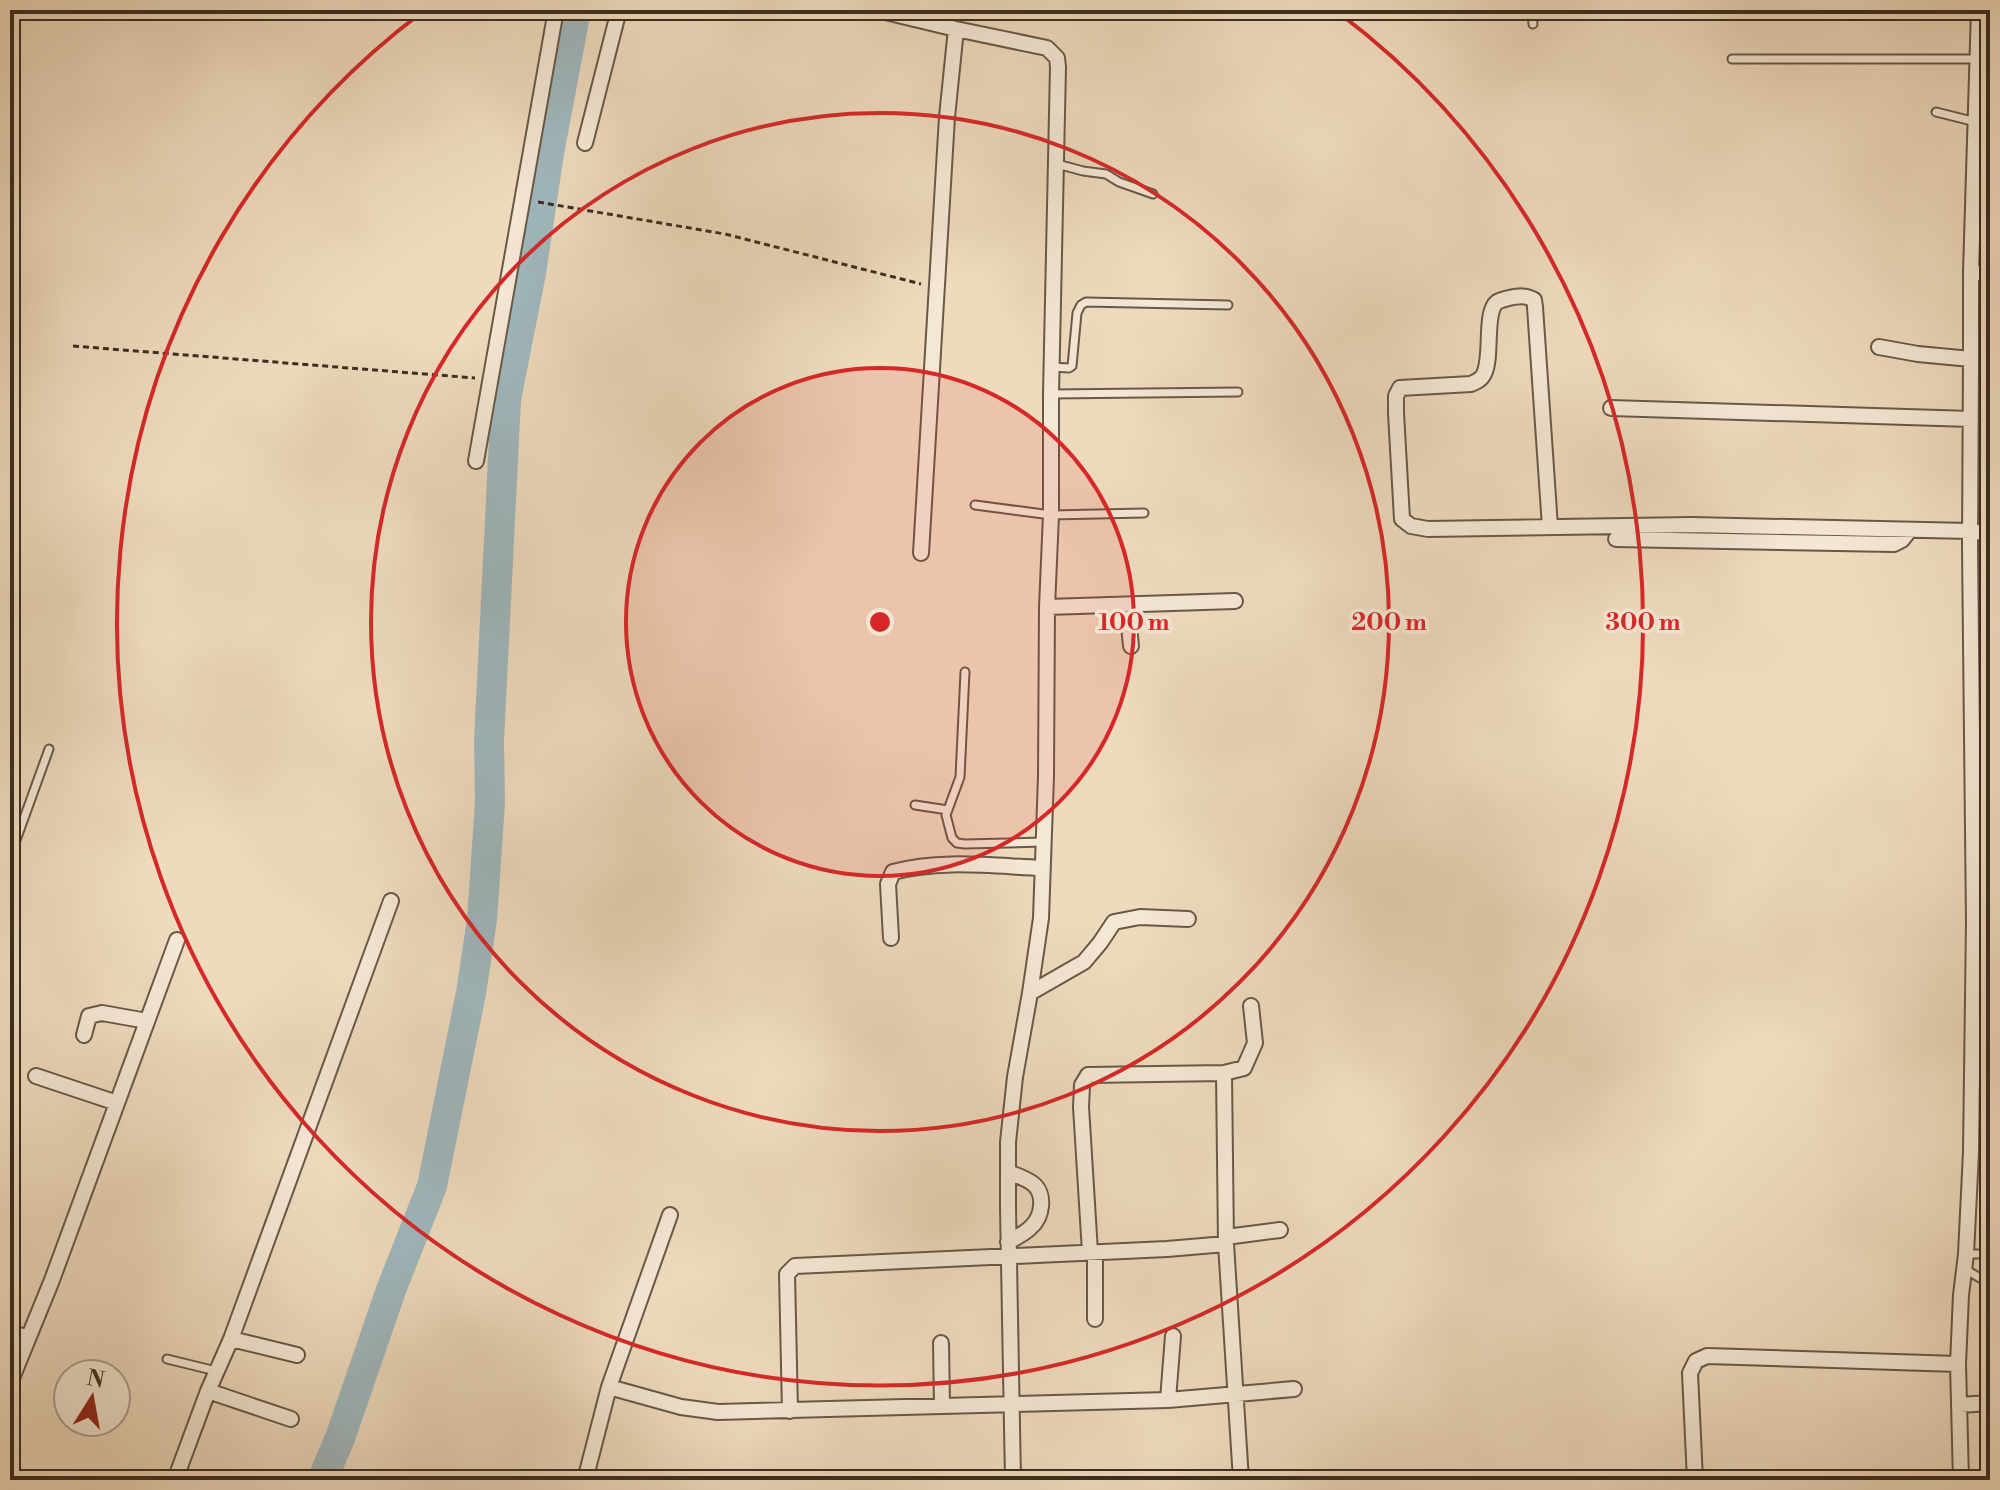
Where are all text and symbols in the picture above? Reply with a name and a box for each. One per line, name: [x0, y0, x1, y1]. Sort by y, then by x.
centre of rings: [866, 608, 894, 636]
text: 100 m: [1098, 608, 1170, 638]
text: 200 m: [1351, 608, 1427, 638]
text: 300 m: [1605, 608, 1681, 638]
north arrow: [52, 1358, 132, 1438]
text: N: [84, 1365, 107, 1395]

